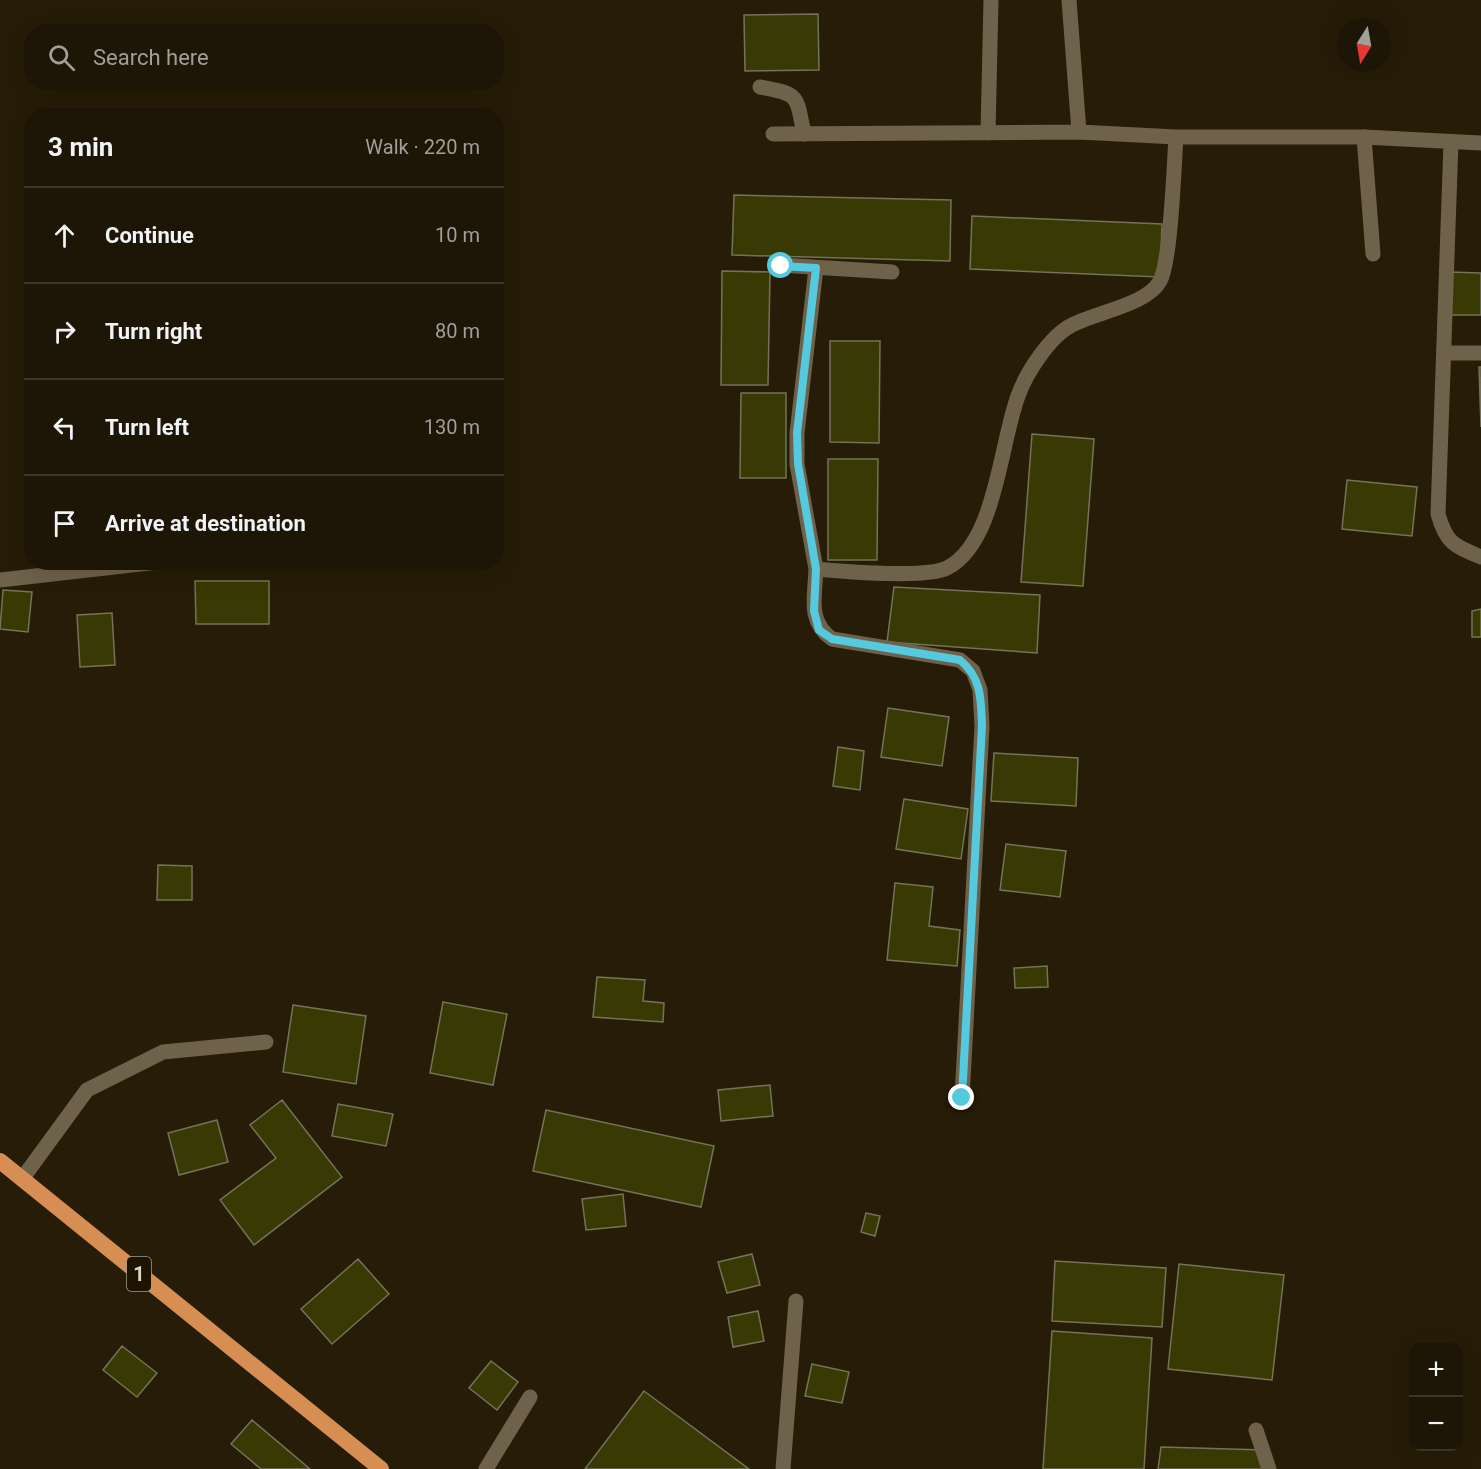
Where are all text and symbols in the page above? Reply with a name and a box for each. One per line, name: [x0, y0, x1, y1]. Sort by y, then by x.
north arrow: [1337, 18, 1391, 72]
search box: [24, 24, 504, 90]
icon: search: [45, 41, 78, 74]
text: Search here: [93, 45, 209, 70]
text: 3 min: [48, 132, 113, 162]
text: Walk · 220 m: [365, 135, 480, 159]
icon: ahead: [48, 219, 81, 252]
text: Continue: [105, 223, 194, 248]
text: 10 m: [435, 223, 480, 247]
route start: [767, 252, 793, 278]
icon: right: [48, 315, 81, 348]
text: Turn right: [105, 319, 202, 344]
text: 80 m: [435, 319, 480, 343]
icon: left: [48, 411, 81, 444]
text: Turn left: [105, 415, 189, 440]
text: 130 m: [424, 415, 480, 439]
icon: arrive: [48, 507, 81, 540]
text: Arrive at destination: [105, 511, 306, 536]
route end: [948, 1084, 974, 1110]
road number: 1: [127, 1257, 151, 1291]
map controls: [1409, 1343, 1463, 1451]
button: +: [1409, 1343, 1463, 1397]
button: −: [1409, 1397, 1463, 1451]

